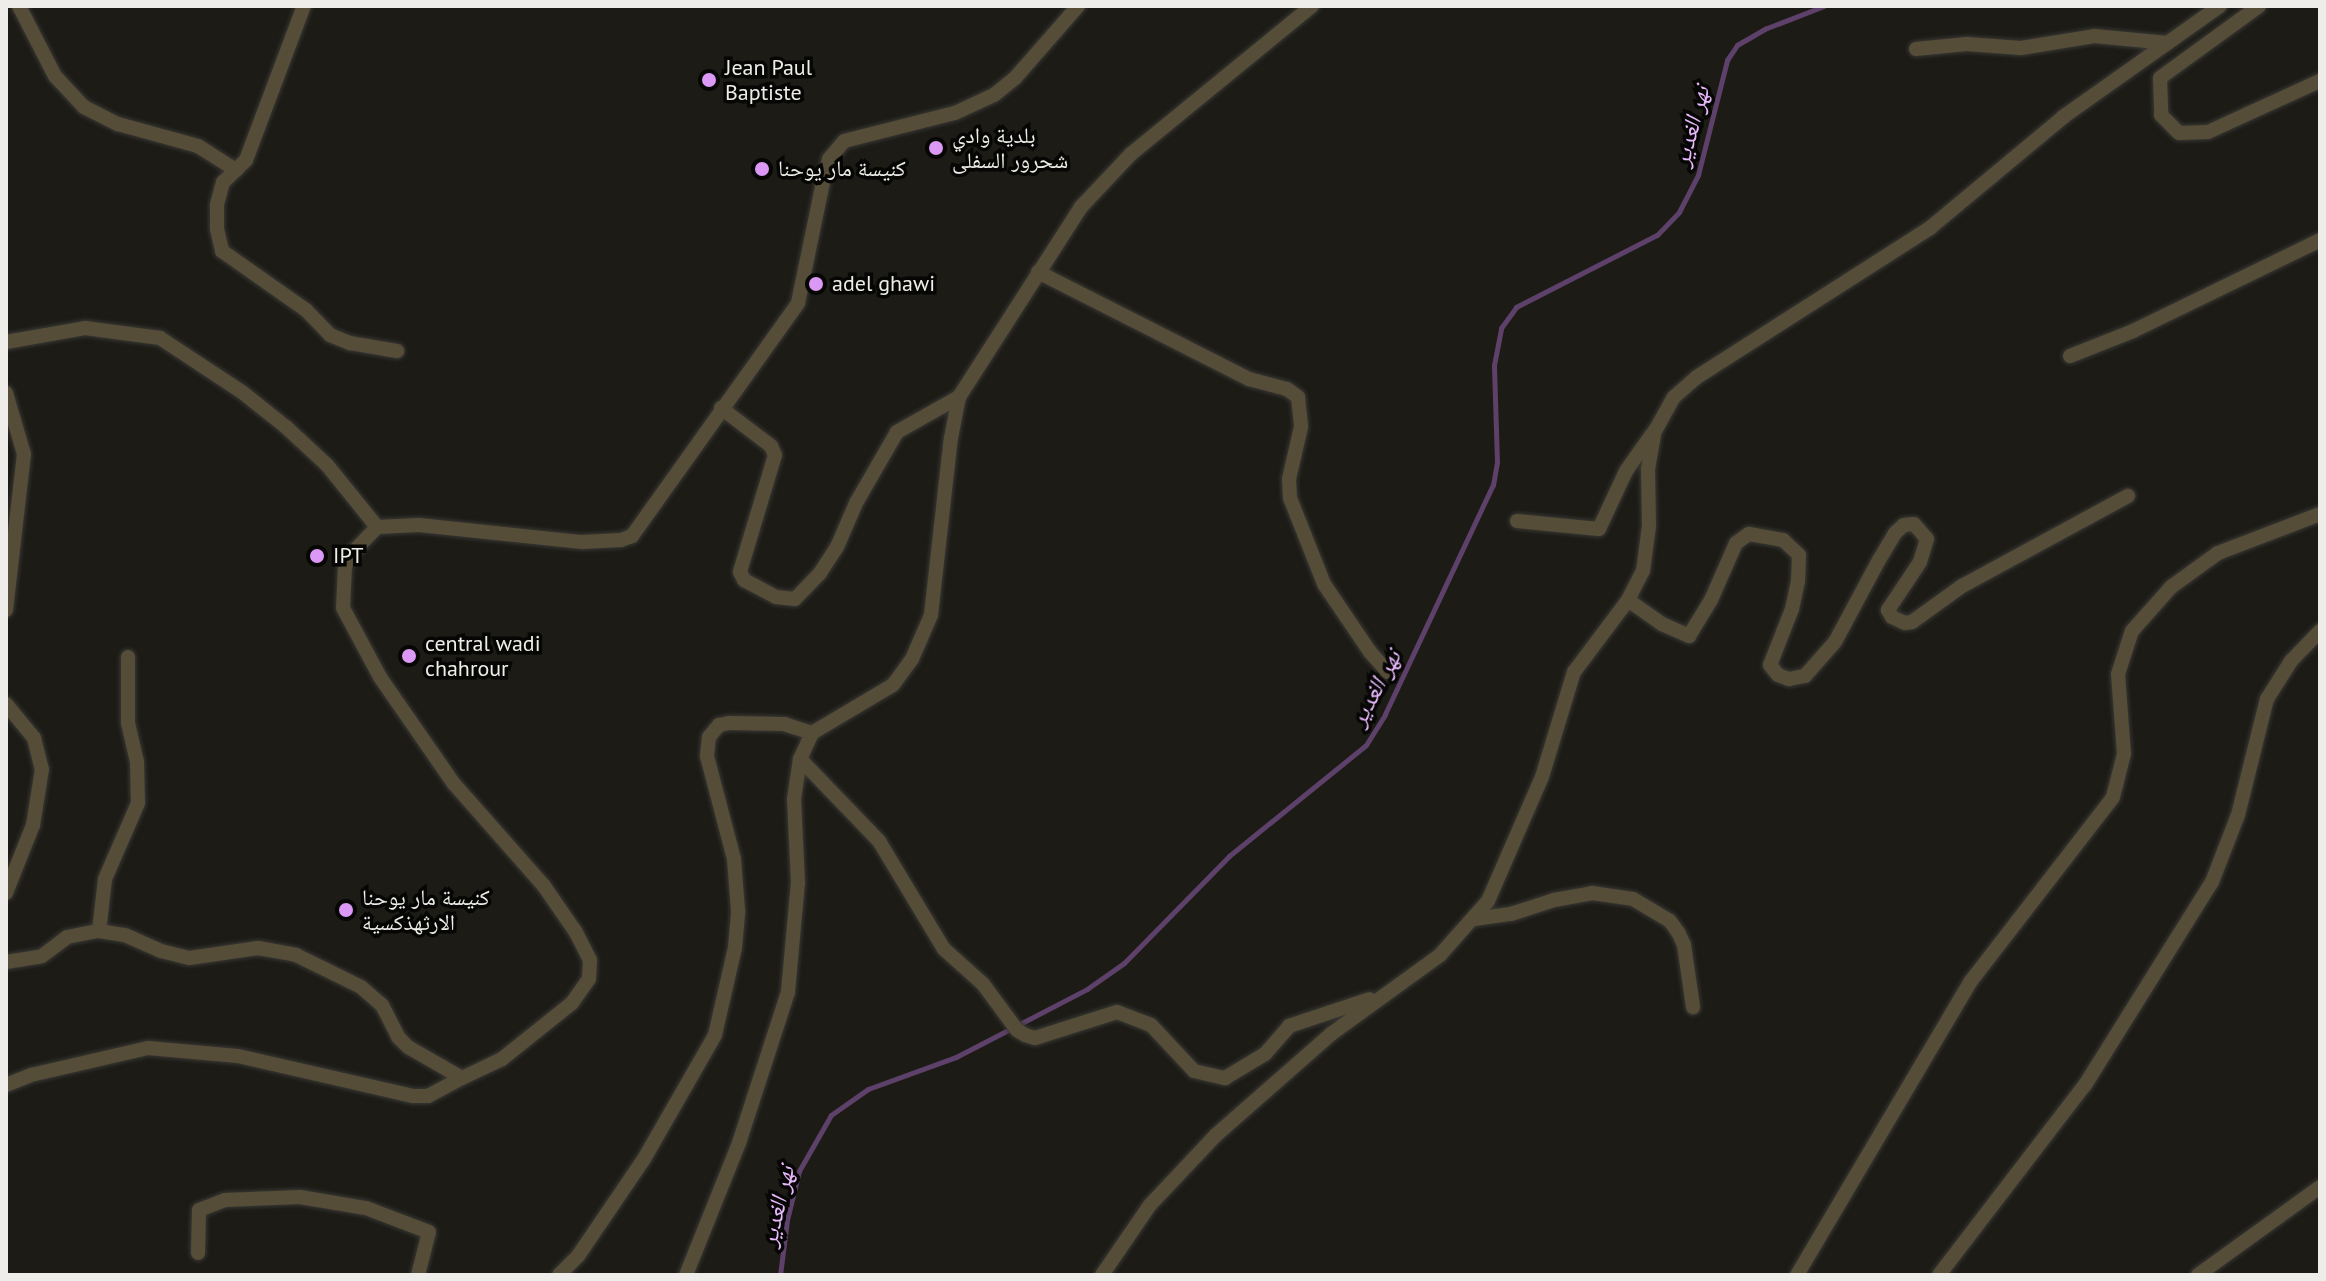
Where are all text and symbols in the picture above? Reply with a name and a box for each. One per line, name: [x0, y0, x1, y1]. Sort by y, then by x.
place label: Jean Paul Baptiste: [725, 54, 812, 106]
marker: Jean Paul Baptiste: [700, 71, 718, 89]
water label: نهر الغدير: [1666, 83, 1716, 169]
place label: بلدية وادي شحرور السفلى: [952, 122, 1068, 174]
marker: بلدية وادي شحرور السفلى: [927, 139, 945, 157]
place label: كنيسة مار يوحنا: [778, 156, 906, 182]
marker: كنيسة مار يوحنا: [753, 160, 771, 178]
place label: adel ghawi: [832, 271, 935, 297]
marker: adel ghawi: [807, 275, 825, 293]
place label: IPT: [333, 543, 364, 569]
marker: IPT: [308, 547, 326, 565]
place label: central wadi chahrour: [425, 630, 541, 682]
water label: نهر الغدير: [1343, 645, 1407, 731]
marker: central wadi chahrour: [400, 647, 418, 665]
place label: كنيسة مار يوحنا الارثهذكسية: [362, 884, 490, 936]
marker: كنيسة مار يوحنا الارثهذكسية: [337, 901, 355, 919]
water label: نهر الغدير: [754, 1163, 800, 1249]

